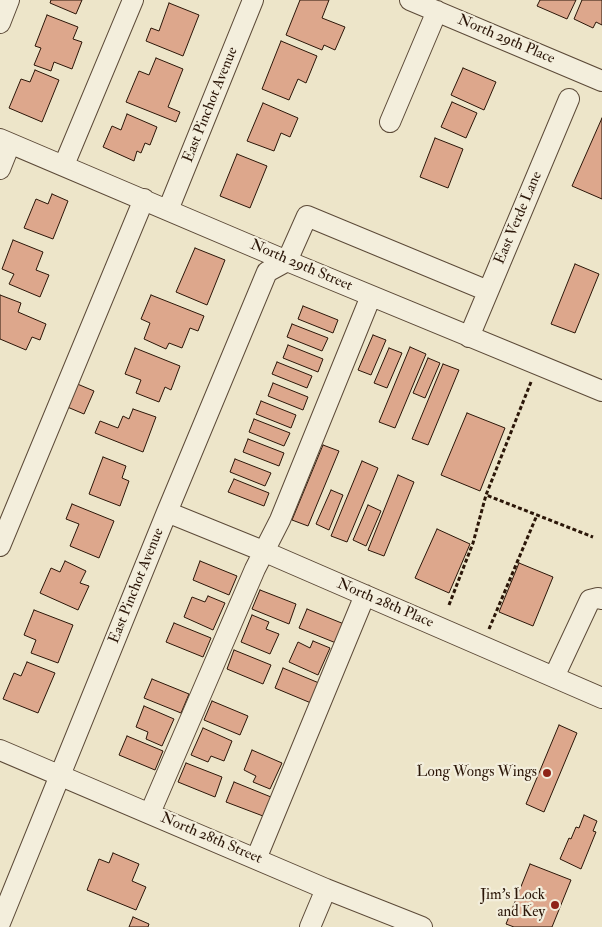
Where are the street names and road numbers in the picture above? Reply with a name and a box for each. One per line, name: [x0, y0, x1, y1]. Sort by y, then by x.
street label: North 29th Place: [455, 11, 557, 69]
street label: East Pinchot Avenue: [180, 45, 242, 165]
street label: East Verde Lane: [491, 169, 547, 267]
street label: North 29th Street: [247, 236, 355, 296]
street label: East Pinchot Avenue: [106, 526, 168, 646]
street label: North 28th Place: [334, 576, 436, 632]
street label: North 28th Street: [158, 810, 264, 868]

